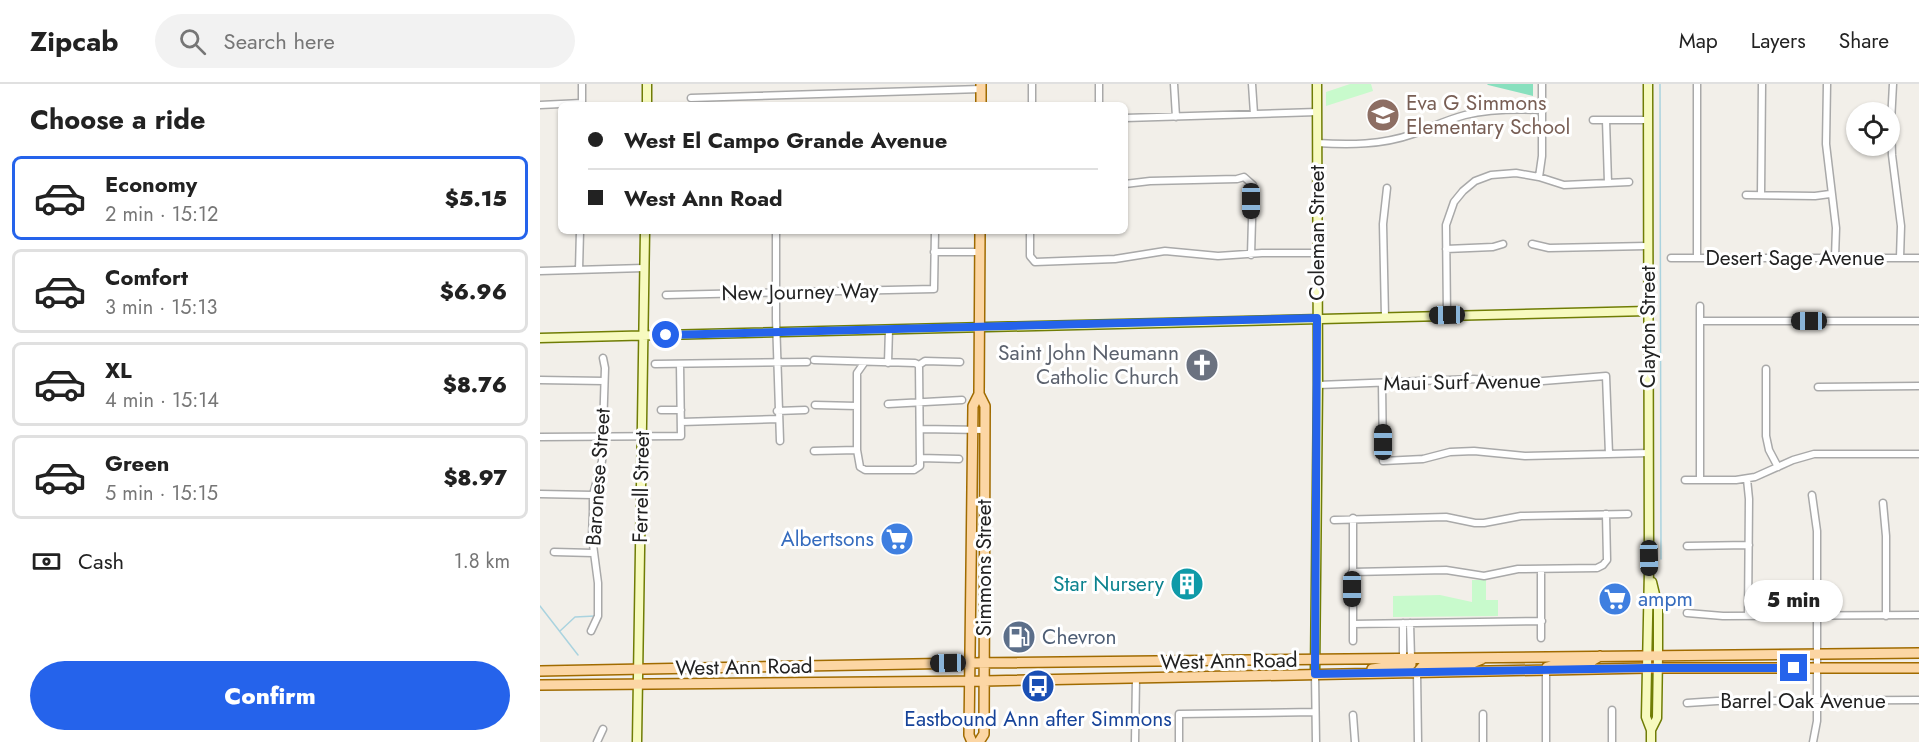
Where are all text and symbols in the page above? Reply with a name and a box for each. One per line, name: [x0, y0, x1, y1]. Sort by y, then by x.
search box: [155, 14, 575, 68]
text: Zipcab: [30, 21, 119, 62]
icon: search: [176, 25, 209, 58]
text: Search here: [224, 25, 335, 57]
text: Map: [1679, 26, 1718, 56]
text: Layers: [1751, 26, 1806, 56]
text: Share: [1839, 26, 1889, 56]
place label: Eva G Simmons Elementary School: [1406, 88, 1570, 142]
school or university icon: Eva G Simmons Elementary School: [1365, 97, 1401, 133]
text: Choose a ride: [30, 100, 205, 139]
map controls: [1846, 102, 1900, 156]
button: locate: [1846, 102, 1900, 156]
text: West El Campo Grande Avenue: [624, 124, 947, 156]
street label: Coleman Street: [1302, 165, 1332, 301]
text: Economy: [105, 168, 197, 200]
icon: car: [33, 171, 87, 225]
text: $5.15: [445, 182, 507, 214]
text: West Ann Road: [624, 182, 783, 214]
car: [1242, 183, 1260, 219]
text: 2 min · 15:12: [105, 200, 218, 229]
street label: Desert Sage Avenue: [1705, 243, 1885, 273]
text: Comfort: [105, 261, 188, 293]
icon: car: [33, 264, 87, 318]
street label: Clayton Street: [1633, 266, 1663, 388]
text: $6.96: [440, 275, 507, 307]
street label: New Journey Way: [721, 276, 880, 308]
text: 3 min · 15:13: [105, 293, 217, 322]
car: [1429, 306, 1465, 324]
car: [1791, 312, 1827, 330]
route start: [652, 321, 679, 348]
place label: Saint John Neumann Catholic Church: [998, 338, 1179, 392]
church icon: Saint John Neumann Catholic Church: [1184, 347, 1220, 383]
text: XL: [105, 354, 132, 386]
icon: car: [33, 357, 87, 411]
street label: Maui Surf Avenue: [1383, 366, 1541, 398]
text: $8.76: [443, 368, 507, 400]
text: 4 min · 15:14: [105, 386, 219, 415]
street label: Baronese Street: [578, 407, 618, 547]
car: [1374, 424, 1392, 460]
street label: Ferrell Street: [625, 431, 657, 543]
text: Green: [105, 447, 169, 479]
icon: car: [33, 450, 87, 504]
text: $8.97: [443, 461, 507, 493]
text: 5 min · 15:15: [105, 479, 218, 508]
street label: Simmons Street: [969, 499, 999, 637]
supermarket icon: Albertsons: [879, 521, 915, 557]
place label: Albertsons: [781, 524, 874, 554]
car: [1640, 540, 1658, 576]
icon: cash: [30, 545, 63, 578]
text: Cash: [78, 545, 124, 577]
text: 1.8 km: [454, 547, 510, 576]
building icon: Star Nursery: [1169, 566, 1205, 602]
place label: Star Nursery: [1053, 569, 1165, 599]
car: [1343, 571, 1361, 607]
supermarket icon: ampm: [1597, 581, 1633, 617]
callout: 5 min: [1744, 581, 1844, 623]
place label: ampm: [1638, 584, 1693, 614]
text: 5 min: [1767, 586, 1820, 615]
fuel station icon: Chevron: [1001, 619, 1037, 655]
place label: Chevron: [1042, 622, 1117, 652]
street label: West Ann Road: [1160, 645, 1298, 677]
street label: West Ann Road: [675, 651, 813, 683]
car: [930, 654, 966, 672]
route end: [1780, 654, 1807, 681]
button: Confirm: [30, 661, 510, 730]
bus stop icon: Eastbound Ann after Simmons: [1020, 668, 1056, 704]
street label: Barrel Oak Avenue: [1720, 686, 1886, 716]
place label: Eastbound Ann after Simmons: [904, 704, 1172, 734]

